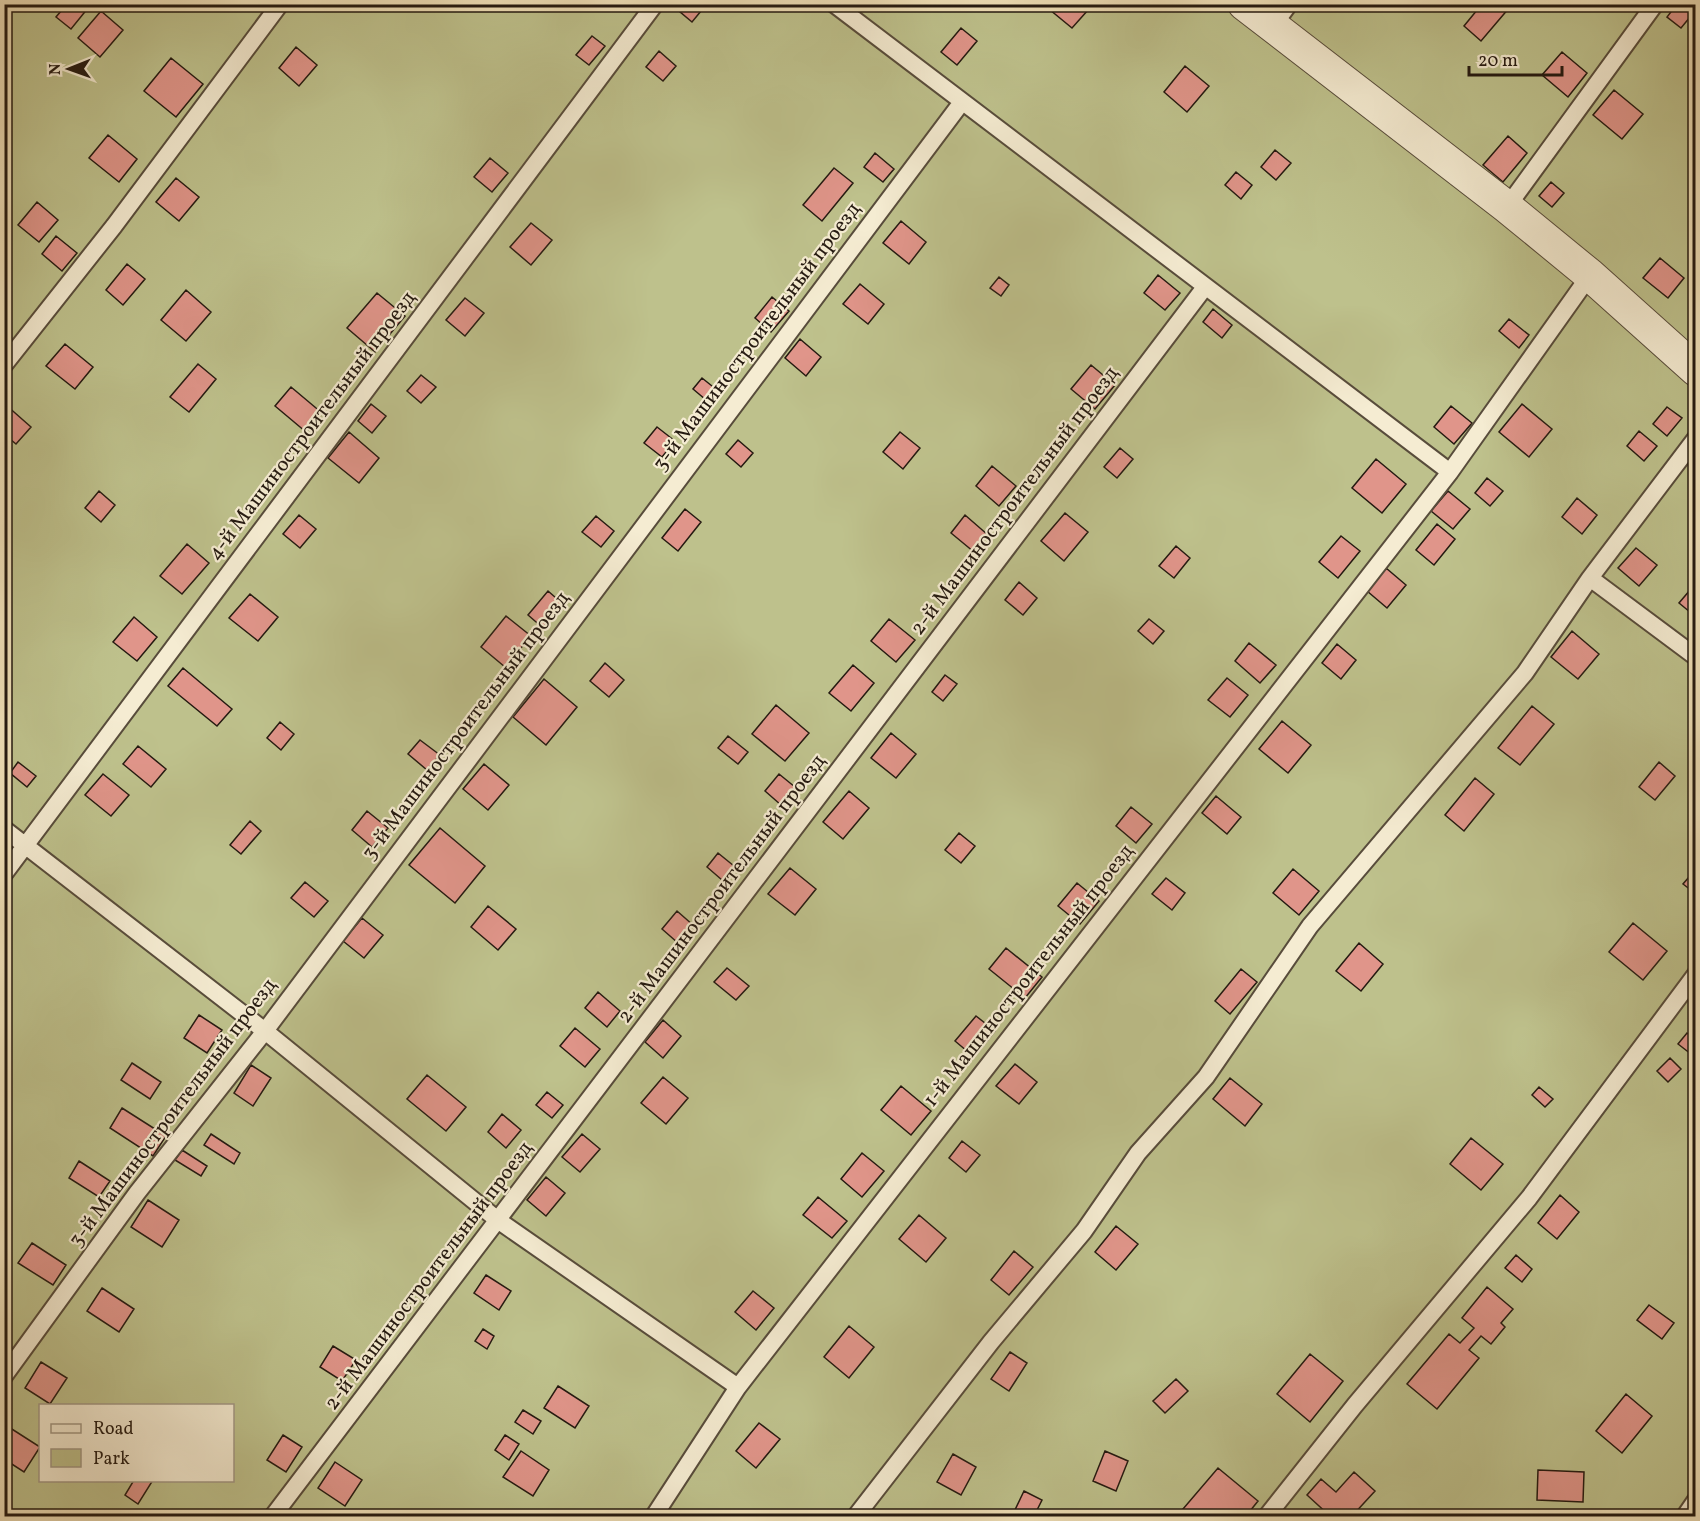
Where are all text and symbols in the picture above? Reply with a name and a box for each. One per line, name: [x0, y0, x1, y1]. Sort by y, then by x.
north arrow: [39, 39, 99, 99]
scale bar: [1469, 39, 1562, 77]
text: 20 m: [1478, 49, 1518, 74]
text: N: [45, 63, 67, 75]
street label: 3-й Машиностроительный проезд: [646, 197, 868, 477]
street label: 4-й Машиностроительный проезд: [201, 285, 423, 567]
street label: 2-й Машиностроительный проезд: [904, 360, 1126, 642]
street label: 3-й Машиностроительный проезд: [355, 586, 577, 866]
street label: 2-й Машиностроительный проезд: [611, 748, 833, 1030]
street label: 1-й Машиностроительный проезд: [917, 838, 1141, 1114]
street label: 3-й Машиностроительный проезд: [62, 973, 284, 1253]
street label: 2-й Машиностроительный проезд: [318, 1135, 540, 1417]
legend: [39, 1404, 234, 1482]
text: Road: [93, 1417, 134, 1442]
text: Park: [93, 1447, 130, 1472]

